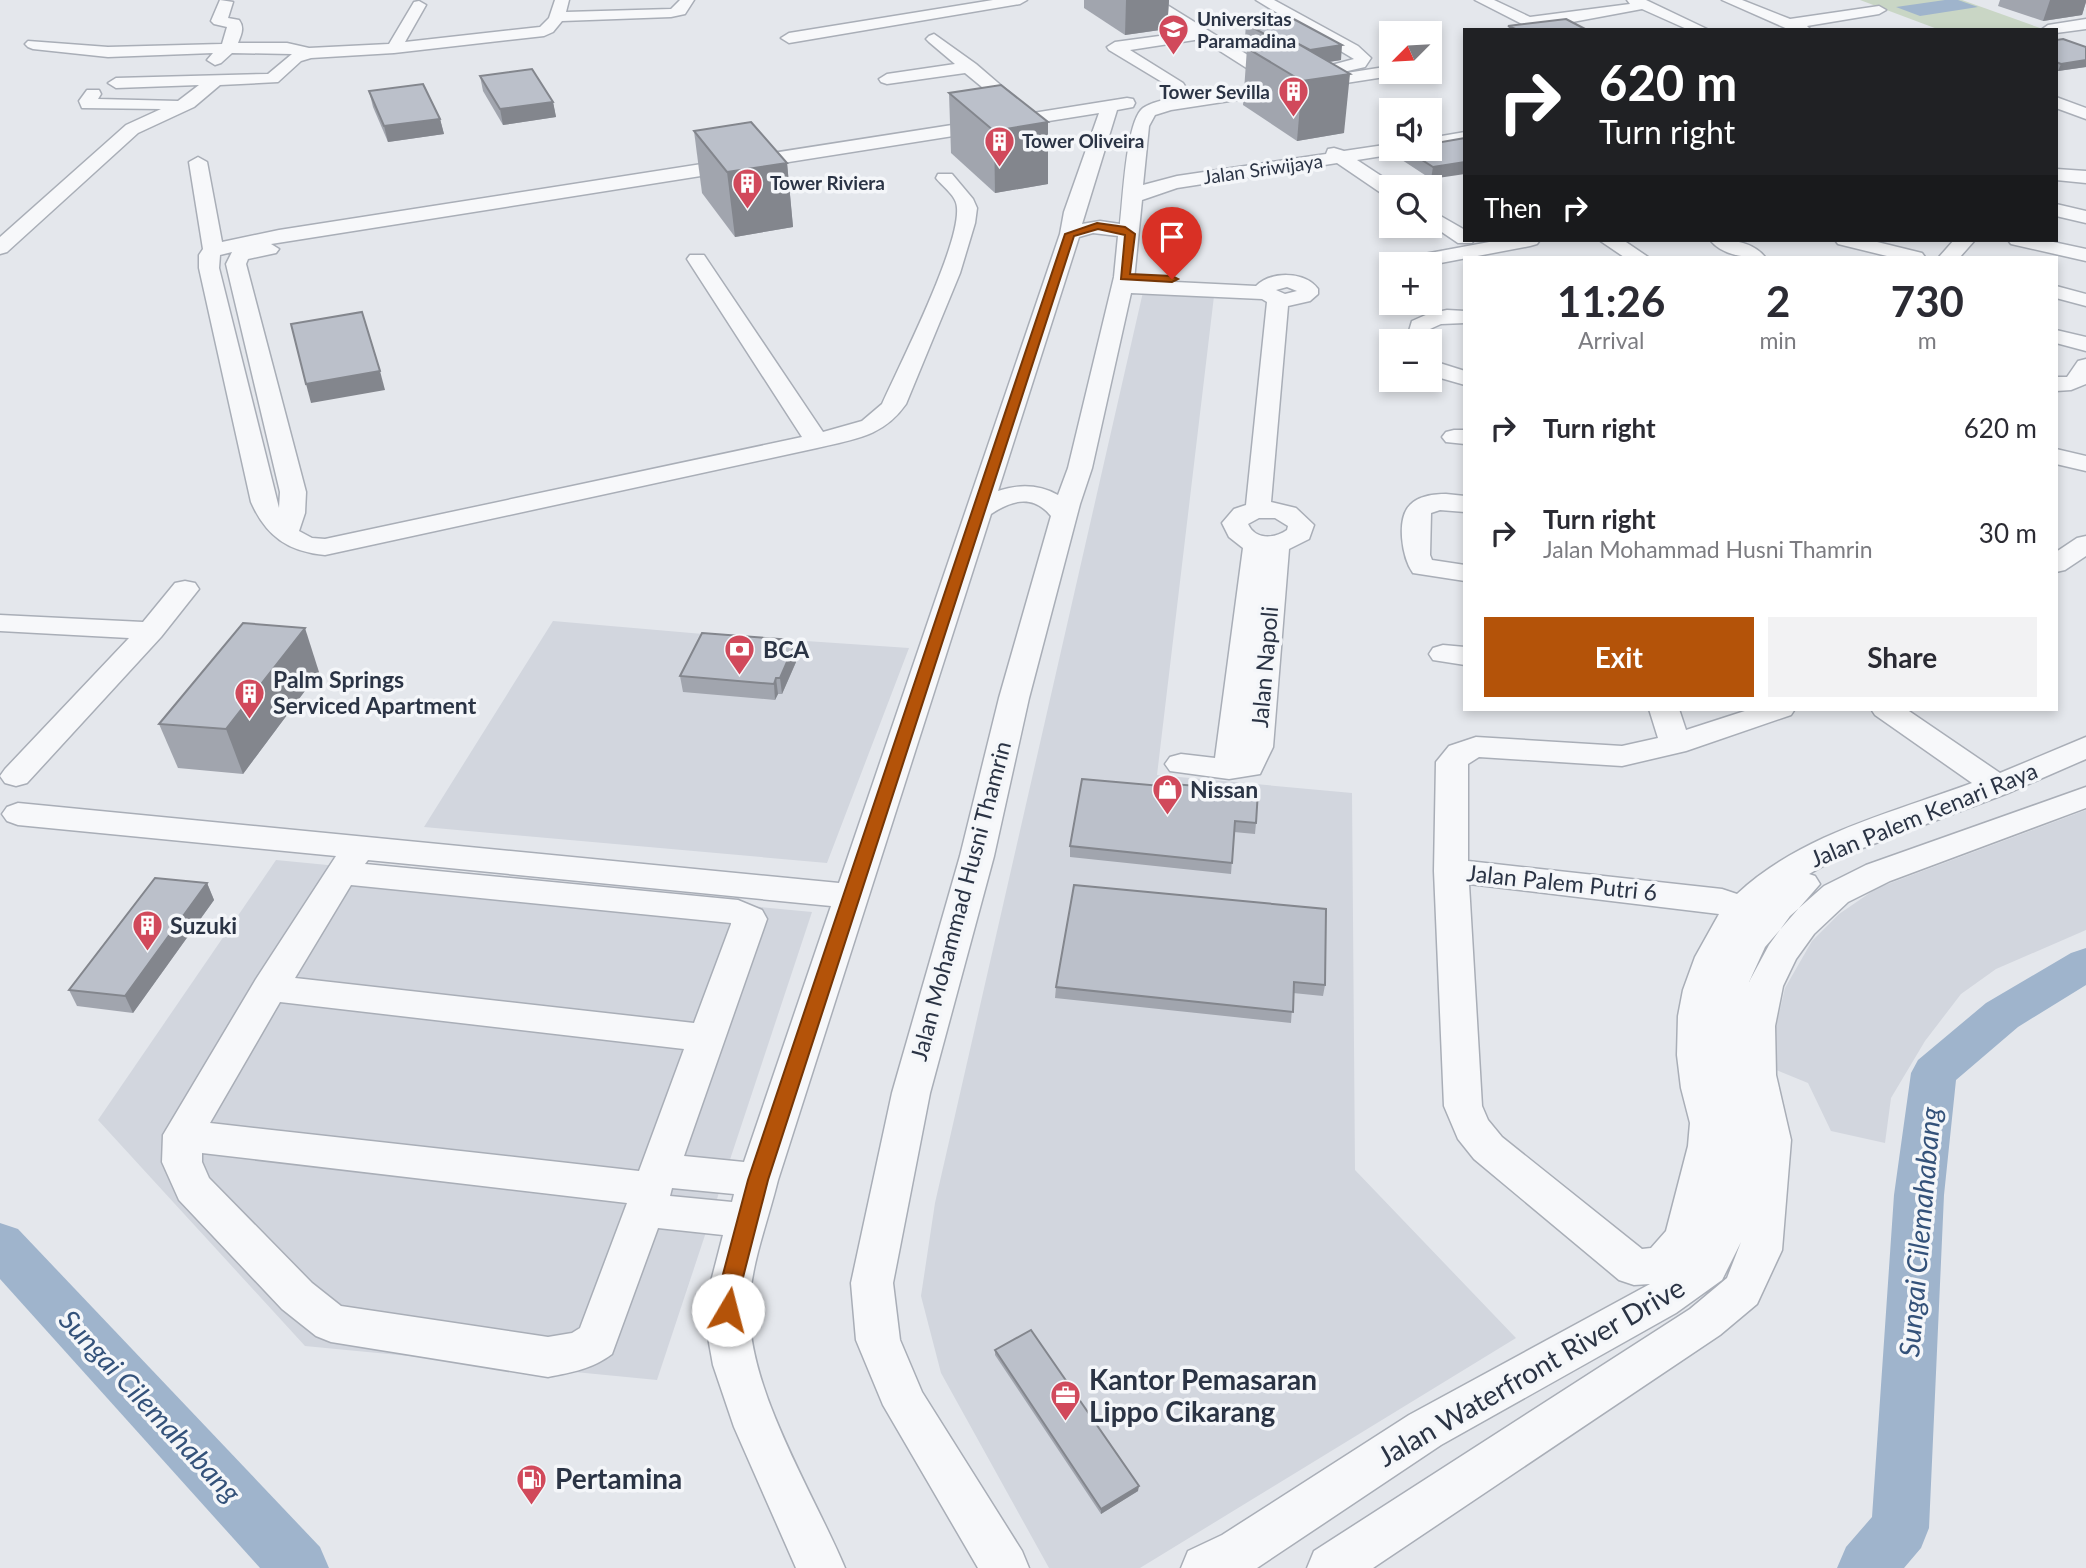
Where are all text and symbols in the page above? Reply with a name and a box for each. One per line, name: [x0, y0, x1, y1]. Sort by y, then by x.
place label: Universitas Paramadina: [1197, 7, 1296, 52]
school or university icon: Universitas Paramadina: [1157, 13, 1191, 57]
north arrow: [1379, 21, 1442, 84]
map controls: [1379, 21, 1442, 392]
text: 620 m: [1599, 53, 1737, 111]
icon: right: [1484, 56, 1575, 147]
building icon: Tower Sevilla: [1276, 75, 1310, 119]
place label: Tower Sevilla: [1159, 80, 1270, 103]
button: sound: [1379, 98, 1442, 161]
text: Turn right: [1599, 112, 1735, 151]
building icon: Tower Oliveira: [982, 124, 1016, 168]
place label: Tower Oliveira: [1022, 129, 1144, 152]
street label: Jalan Sriwijaya: [1202, 149, 1324, 188]
building icon: Tower Riviera: [730, 166, 764, 210]
place label: Tower Riviera: [770, 171, 885, 194]
button: search: [1379, 175, 1442, 238]
icon: right: [1556, 189, 1594, 227]
text: Then: [1484, 192, 1542, 224]
pin: [1142, 207, 1202, 279]
icon: arrive: [1153, 218, 1191, 256]
button: +: [1379, 252, 1442, 315]
text: 11:26: [1557, 276, 1665, 326]
text: 2: [1766, 276, 1790, 326]
text: 730: [1891, 276, 1964, 326]
text: Arrival: [1578, 326, 1644, 354]
text: min: [1759, 326, 1797, 354]
text: m: [1918, 326, 1937, 354]
button: −: [1379, 329, 1442, 392]
icon: right: [1484, 409, 1522, 447]
text: Turn right: [1543, 412, 1656, 444]
text: 620 m: [1964, 412, 2037, 444]
text: Turn right: [1543, 503, 1656, 535]
icon: right: [1484, 514, 1522, 552]
text: 30 m: [1979, 517, 2037, 549]
text: Jalan Mohammad Husni Thamrin: [1543, 535, 1873, 563]
street label: Jalan Napoli: [1245, 605, 1283, 729]
button: Exit: [1484, 617, 1754, 697]
button: Share: [1768, 617, 2037, 697]
bank icon: BCA: [723, 633, 757, 677]
place label: BCA: [763, 635, 810, 663]
place label: Palm Springs Serviced Apartment: [273, 665, 477, 719]
building icon: Palm Springs Serviced Apartment: [233, 676, 267, 720]
street label: Jalan Mohammad Husni Thamrin: [904, 738, 1016, 1064]
street label: Jalan Palem Kenari Raya: [1806, 756, 2041, 872]
shop icon: Nissan: [1150, 773, 1184, 817]
place label: Nissan: [1190, 775, 1258, 803]
street label: Jalan Palem Putri 6: [1465, 858, 1659, 906]
building icon: Suzuki: [130, 909, 164, 953]
place label: Suzuki: [170, 911, 237, 939]
water label: Sungai Cilemahabang: [1891, 1105, 1947, 1358]
street label: Jalan Waterfront River Drive: [1371, 1269, 1690, 1473]
position arrow: [691, 1273, 765, 1347]
water label: Sungai Cilemahabang: [53, 1302, 249, 1509]
place label: Kantor Pemasaran Lippo Cikarang: [1089, 1362, 1317, 1428]
office icon: Kantor Pemasaran Lippo Cikarang: [1049, 1379, 1083, 1423]
place label: Pertamina: [555, 1461, 682, 1495]
fuel station icon: Pertamina: [515, 1462, 549, 1506]

